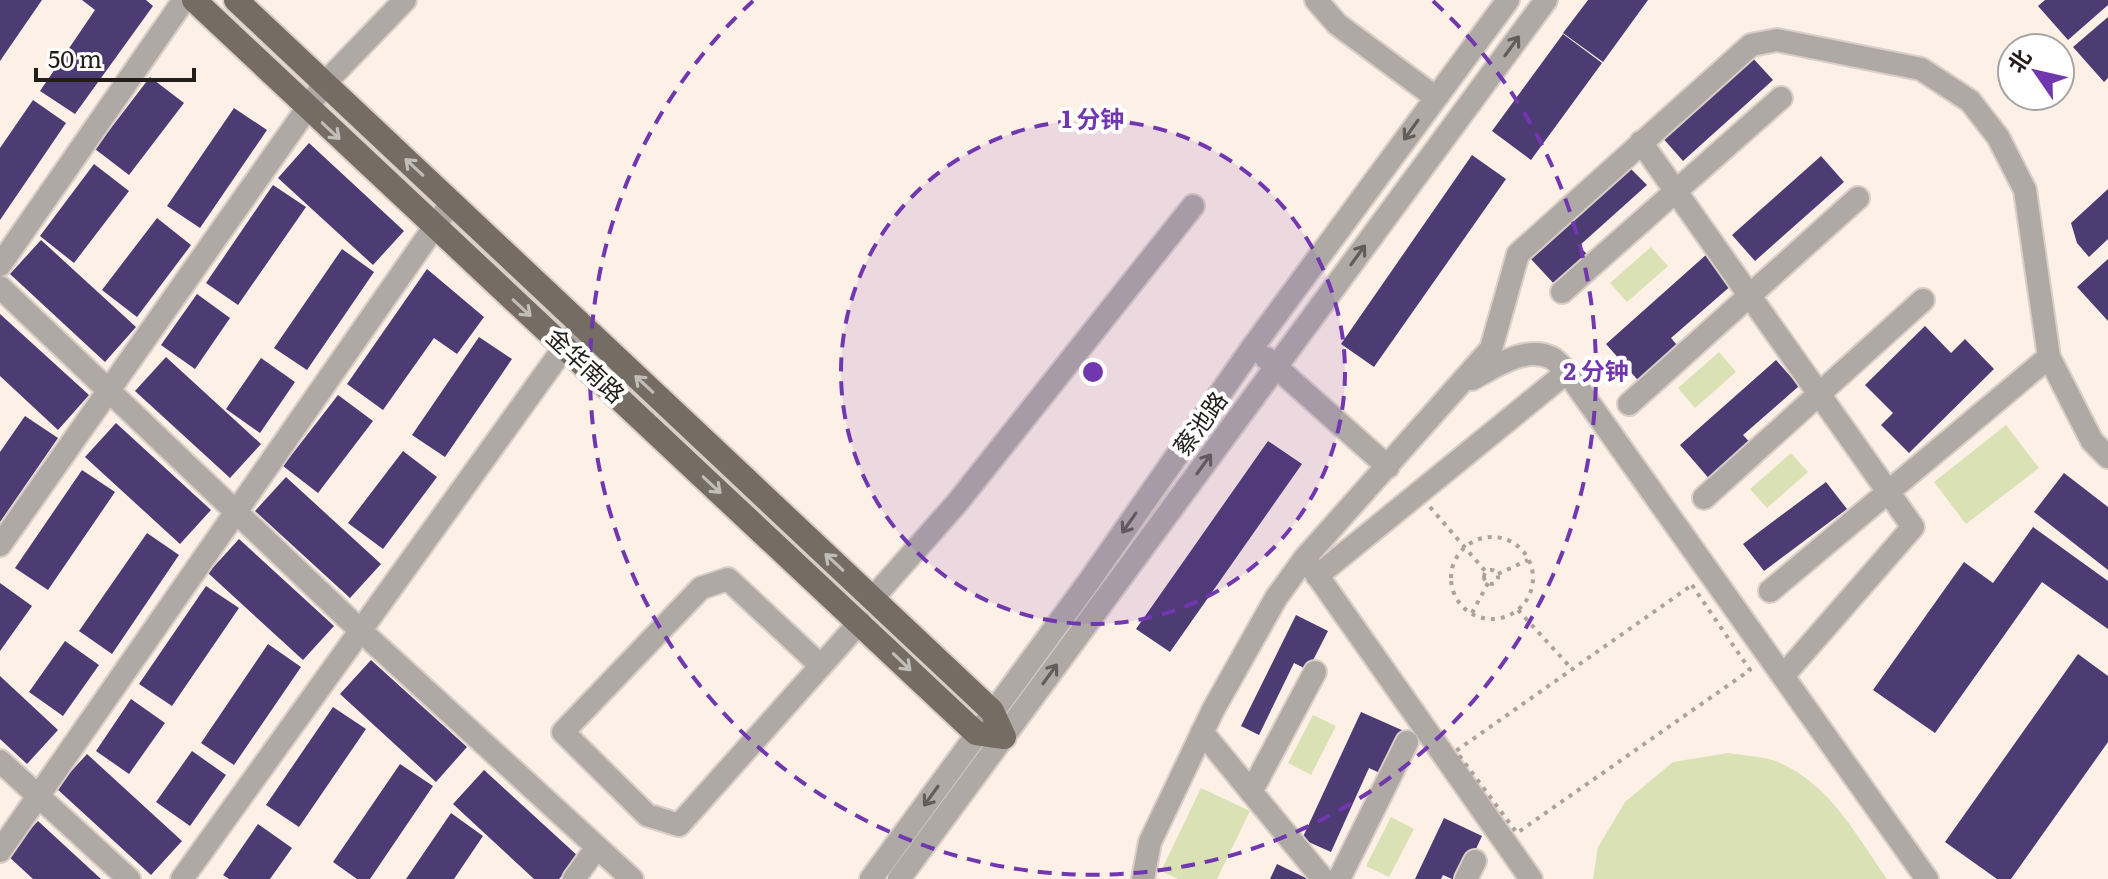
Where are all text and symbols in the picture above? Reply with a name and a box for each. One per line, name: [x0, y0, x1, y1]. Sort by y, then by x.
scale bar: [36, 32, 194, 82]
north arrow: [1996, 32, 2076, 112]
one-way arrow: [1504, 36, 1521, 57]
text: 50 m: [48, 40, 102, 75]
text: 北: [1998, 42, 2038, 78]
text: 1 分钟: [1062, 100, 1124, 135]
one-way arrow: [1403, 119, 1420, 140]
one-way arrow: [321, 122, 341, 140]
one-way arrow: [404, 158, 424, 177]
one-way arrow: [1349, 245, 1366, 266]
one-way arrow: [512, 298, 532, 317]
street label: 金华南路: [540, 319, 634, 410]
text: 2 分钟: [1563, 352, 1629, 387]
centre of rings: [1079, 358, 1107, 386]
one-way arrow: [634, 374, 654, 393]
street label: 蔡池路: [1164, 383, 1234, 462]
one-way arrow: [1195, 454, 1212, 476]
one-way arrow: [702, 475, 722, 493]
one-way arrow: [1121, 512, 1137, 534]
one-way arrow: [824, 552, 844, 571]
one-way arrow: [892, 653, 912, 672]
one-way arrow: [1041, 664, 1058, 685]
one-way arrow: [922, 785, 939, 807]

